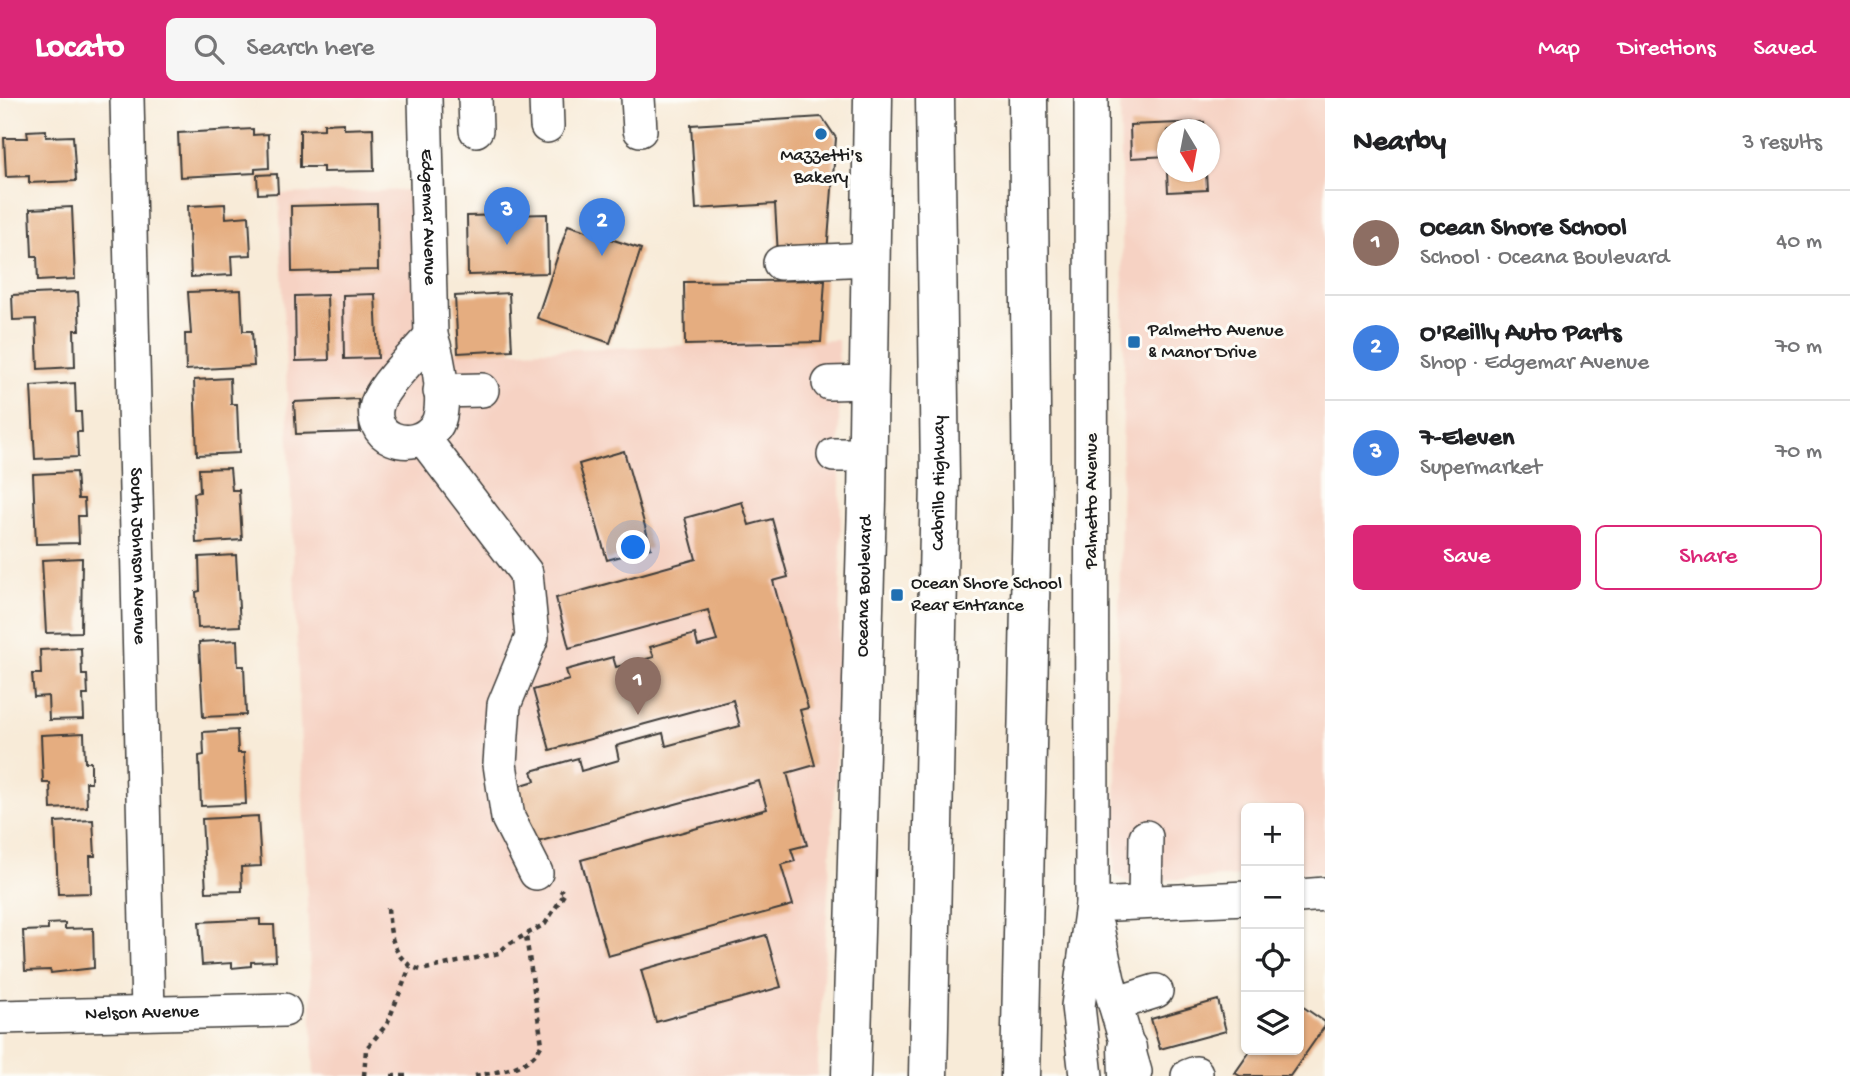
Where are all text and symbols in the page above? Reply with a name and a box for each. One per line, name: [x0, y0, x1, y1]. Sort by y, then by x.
search box: [166, 18, 656, 81]
text: Locato: [35, 30, 124, 68]
icon: search: [190, 30, 228, 68]
text: Search here: [246, 34, 374, 65]
text: Map: [1538, 35, 1580, 64]
text: Directions: [1618, 35, 1716, 64]
text: Saved: [1754, 35, 1815, 64]
north arrow: [1157, 119, 1220, 182]
marker: Mazzetti's Bakery: [813, 126, 829, 142]
text: Nearby: [1353, 126, 1446, 161]
text: 3 results: [1742, 130, 1822, 157]
place label: Mazzetti's Bakery: [780, 145, 863, 190]
street label: Edgemar Avenue: [415, 149, 441, 285]
pin: 3: [484, 187, 530, 245]
pin: 2: [579, 198, 625, 256]
text: Ocean Shore School: [1420, 214, 1627, 245]
text: 1: [1371, 229, 1381, 256]
text: 40 m: [1776, 229, 1822, 256]
text: School · Oceana Boulevard: [1420, 245, 1669, 272]
text: O'Reilly Auto Parts: [1420, 319, 1621, 350]
place label: Palmetto Avenue & Manor Drive: [1147, 320, 1284, 365]
marker: Palmetto Avenue & Manor Drive: [1126, 334, 1142, 350]
text: 2: [1370, 334, 1382, 361]
text: 70 m: [1775, 334, 1822, 361]
text: Shop · Edgemar Avenue: [1420, 350, 1649, 377]
street label: Cabrillo Highway: [927, 415, 952, 551]
text: 7-Eleven: [1420, 424, 1514, 455]
street label: Palmetto Avenue: [1081, 433, 1104, 570]
text: 3: [1370, 439, 1382, 466]
text: 70 m: [1775, 439, 1822, 466]
text: Supermarket: [1420, 455, 1542, 482]
street label: South Johnson Avenue: [124, 467, 151, 645]
street label: Oceana Boulevard: [851, 513, 878, 657]
button: Save: [1353, 525, 1581, 590]
button: Share: [1595, 525, 1822, 590]
your location: [616, 530, 650, 564]
place label: Ocean Shore School Rear Entrance: [911, 573, 1062, 618]
marker: Ocean Shore School Rear Entrance: [889, 587, 905, 603]
pin: 1: [615, 657, 661, 715]
map controls: [1241, 803, 1304, 1055]
button: +: [1241, 803, 1304, 866]
button: −: [1241, 866, 1304, 929]
button: locate: [1241, 929, 1304, 992]
button: layers: [1241, 992, 1304, 1055]
street label: Nelson Avenue: [85, 1001, 199, 1026]

